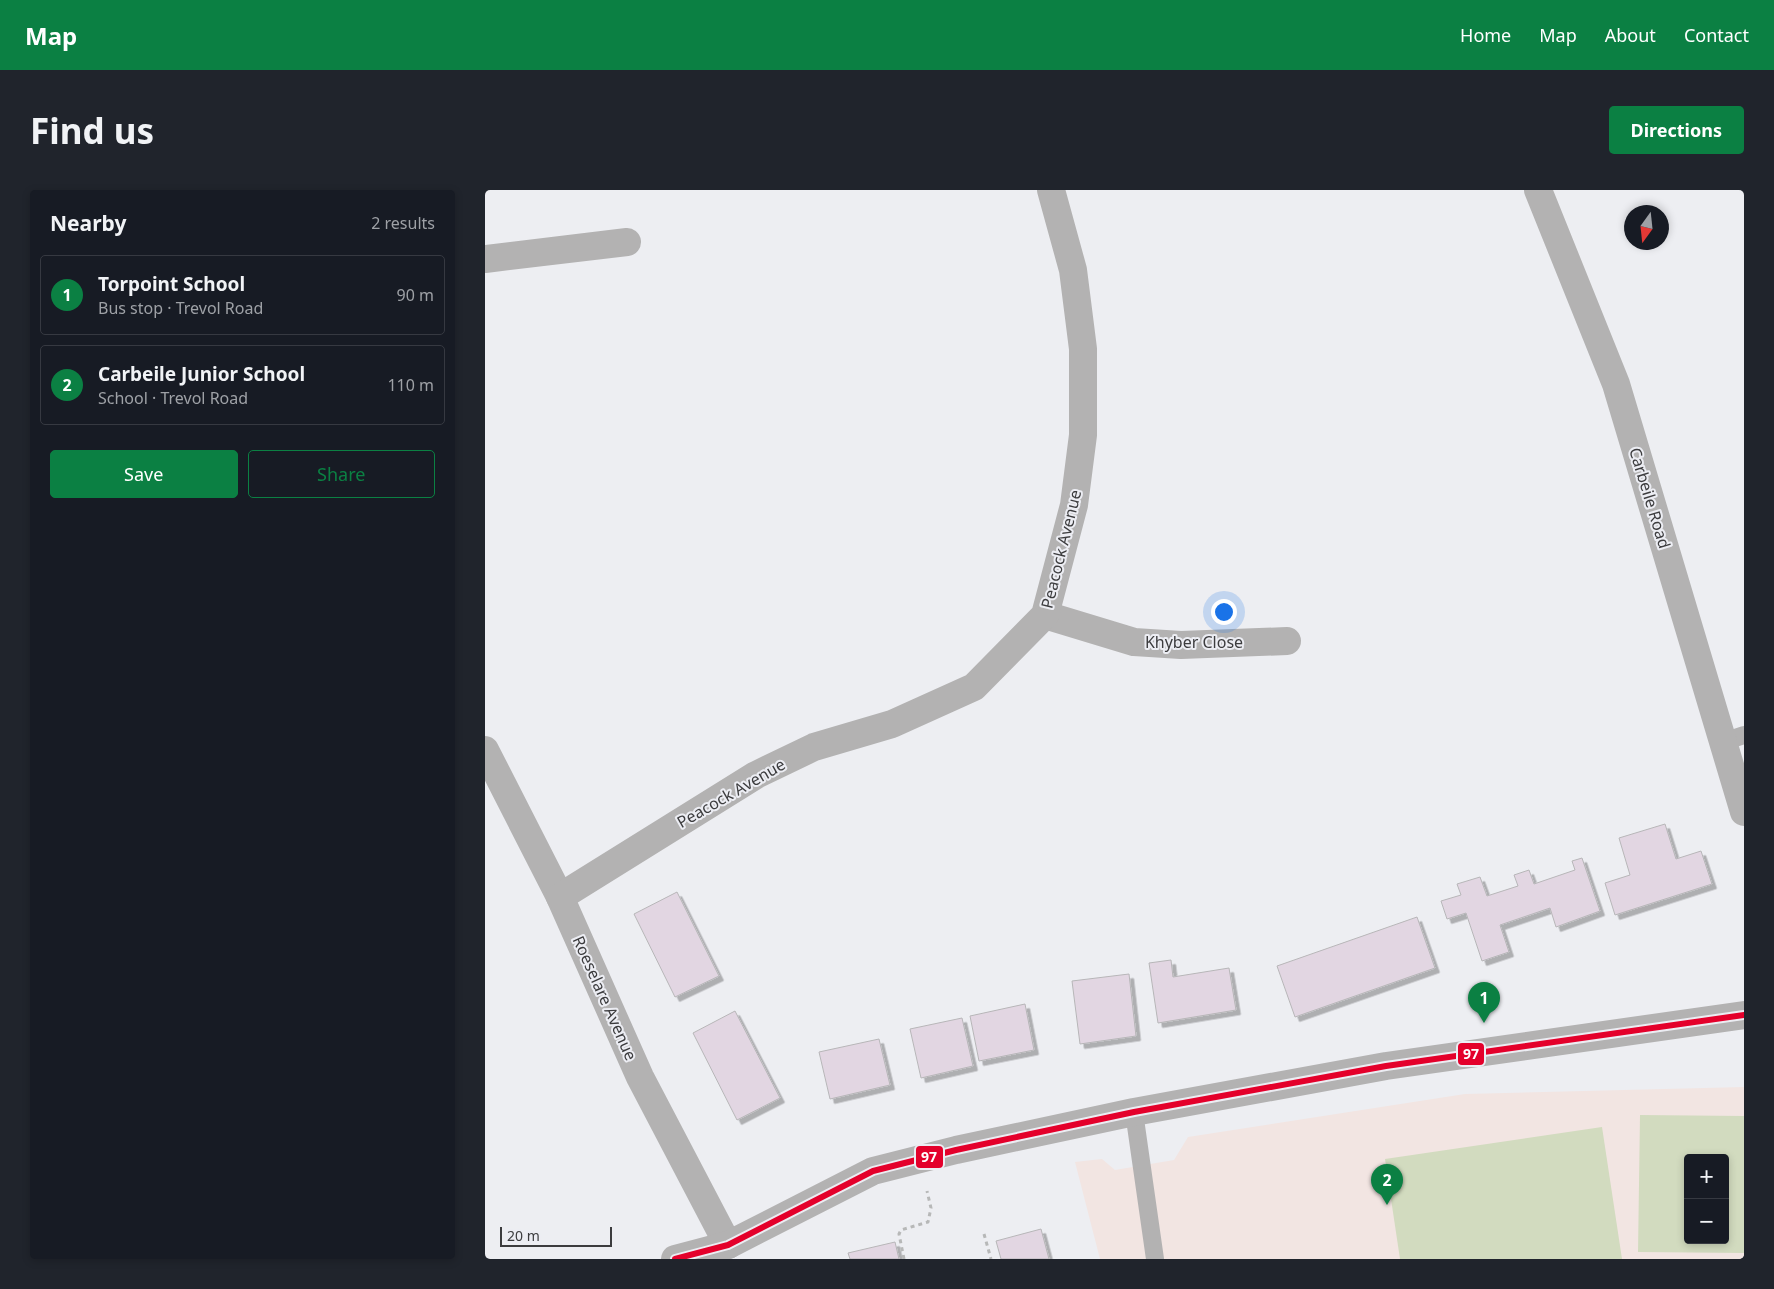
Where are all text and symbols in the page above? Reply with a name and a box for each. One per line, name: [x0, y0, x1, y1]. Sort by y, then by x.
text: Map: [25, 19, 77, 52]
text: Home: [1460, 23, 1511, 47]
text: Map: [1539, 23, 1577, 47]
text: About: [1605, 23, 1656, 47]
text: Contact: [1684, 23, 1749, 47]
button: Directions: [1609, 106, 1744, 154]
text: Find us: [30, 107, 154, 154]
north arrow: [1624, 205, 1669, 250]
text: Nearby: [50, 209, 126, 237]
text: 2 results: [371, 212, 435, 234]
text: Torpoint School: [98, 271, 245, 297]
text: 1: [62, 284, 72, 306]
text: 90 m: [397, 284, 434, 306]
text: Bus stop · Trevol Road: [98, 297, 263, 319]
text: Carbeile Junior School: [98, 361, 305, 387]
text: 2: [62, 374, 72, 396]
text: 110 m: [387, 374, 434, 396]
text: School · Trevol Road: [98, 387, 248, 409]
street label: Carbeile Road: [1624, 445, 1676, 551]
button: Save: [50, 450, 238, 498]
button: Share: [248, 450, 435, 498]
street label: Peacock Avenue: [1036, 487, 1086, 611]
your location: [1211, 599, 1237, 625]
street label: Khyber Close: [1145, 631, 1243, 653]
street label: Peacock Avenue: [673, 753, 789, 833]
street label: Roeselare Avenue: [568, 932, 642, 1064]
pin: 1: [1468, 982, 1500, 1023]
line badge: 97: [1457, 1042, 1485, 1066]
text: 97: [1463, 1044, 1479, 1063]
line badge: 97: [915, 1145, 944, 1169]
text: 97: [921, 1147, 937, 1166]
map controls: [1684, 1154, 1729, 1244]
button: +: [1684, 1154, 1729, 1199]
pin: 2: [1371, 1164, 1403, 1205]
button: −: [1684, 1199, 1729, 1244]
scale bar: [500, 1224, 613, 1247]
text: 20 m: [507, 1226, 540, 1245]

